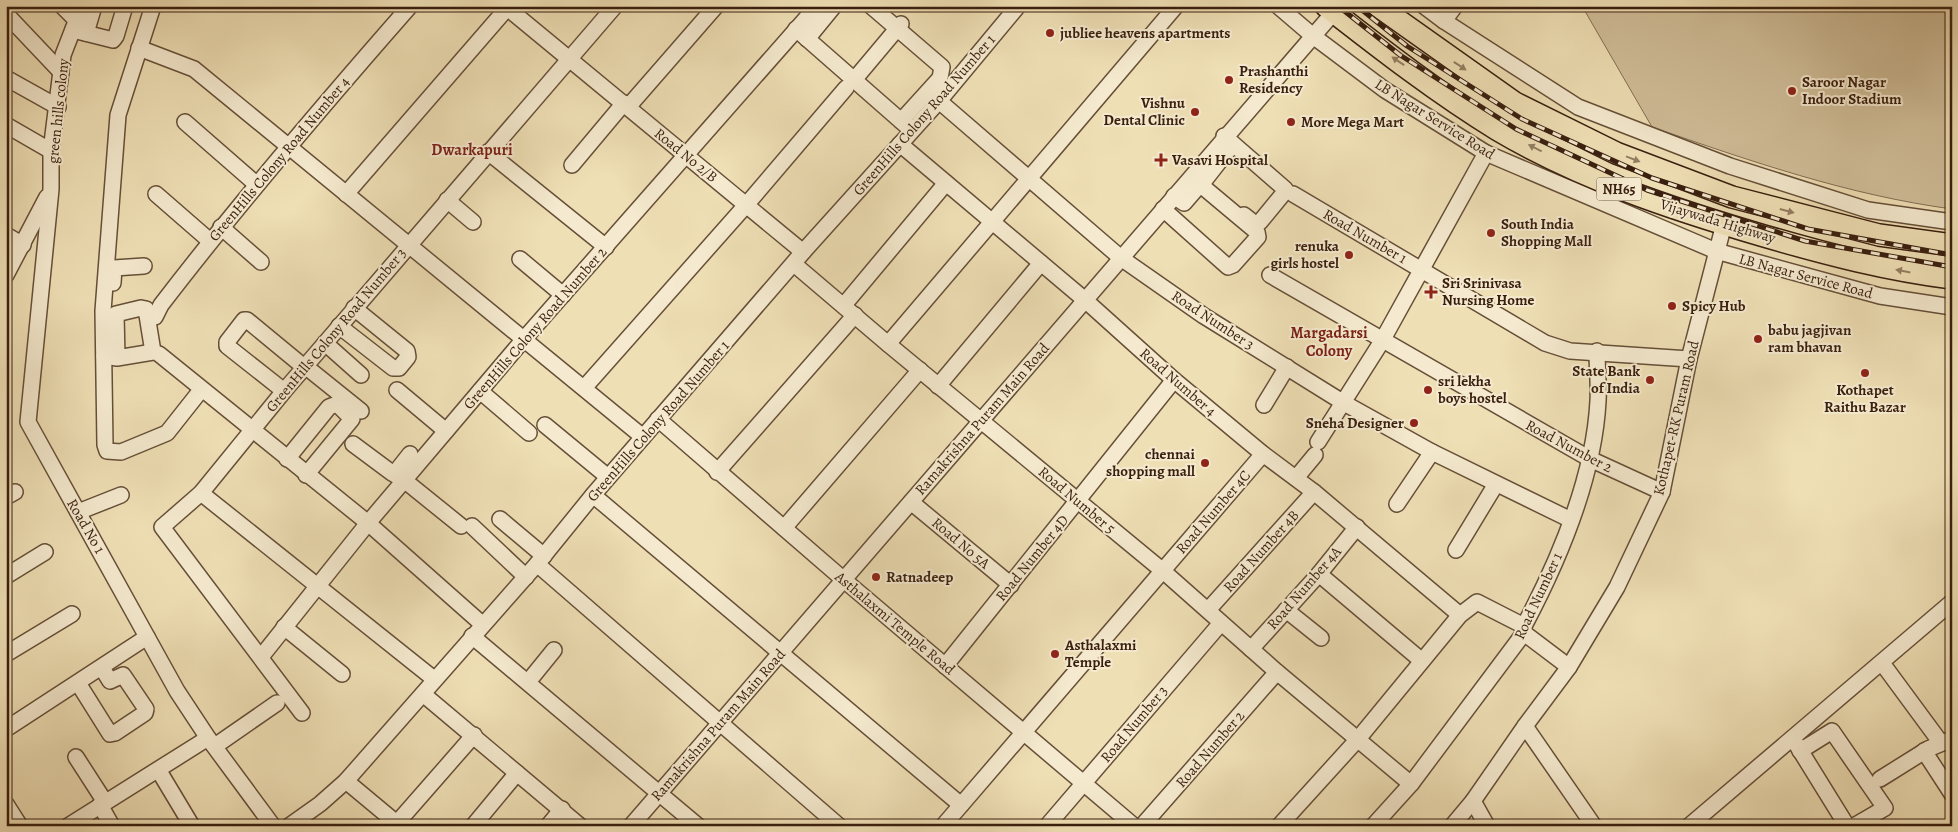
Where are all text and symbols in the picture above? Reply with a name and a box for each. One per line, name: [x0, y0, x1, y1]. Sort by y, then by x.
place label: jubliee heavens apartments: [1060, 23, 1230, 43]
marker: jubliee heavens apartments: [1044, 27, 1056, 39]
street label: GreenHills Colony Road Number 1: [848, 30, 1000, 200]
one-way arrow: [1391, 56, 1405, 66]
street label: green hills colony: [43, 57, 73, 165]
place label: Prashanthi Residency: [1239, 61, 1309, 98]
one-way arrow: [1454, 61, 1467, 71]
street label: GreenHills Colony Road Number 4: [204, 72, 354, 246]
place label: Saroor Nagar Indoor Stadium: [1802, 72, 1902, 109]
marker: Prashanthi Residency: [1223, 74, 1235, 86]
street label: LB Nagar Service Road: [1371, 74, 1500, 165]
marker: Saroor Nagar Indoor Stadium: [1786, 85, 1798, 97]
place label: Vishnu Dental Clinic: [1104, 93, 1186, 130]
marker: Vishnu Dental Clinic: [1189, 106, 1201, 118]
place label: More Mega Mart: [1301, 112, 1404, 132]
marker: More Mega Mart: [1285, 116, 1297, 128]
street label: Road No 2/B: [650, 123, 722, 187]
district label: Dwarkapuri: [431, 139, 513, 161]
one-way arrow: [1528, 144, 1541, 153]
place label: Vasavi Hospital: [1171, 150, 1268, 170]
marker: Vasavi Hospital: [1154, 153, 1168, 167]
one-way arrow: [1626, 156, 1641, 163]
road number: NH65: [1596, 178, 1642, 200]
street label: Vijaywada Highway: [1657, 194, 1778, 248]
street label: Road Number 1: [1319, 204, 1411, 268]
one-way arrow: [1780, 207, 1795, 215]
place label: South India Shopping Mall: [1501, 214, 1592, 251]
marker: South India Shopping Mall: [1485, 227, 1497, 239]
place label: renuka girls hostel: [1270, 236, 1340, 273]
street label: GreenHills Colony Road Number 2: [459, 242, 611, 414]
street label: GreenHills Colony Road Number 3: [261, 244, 411, 416]
street label: LB Nagar Service Road: [1737, 248, 1876, 304]
marker: renuka girls hostel: [1343, 249, 1355, 261]
one-way arrow: [1895, 267, 1911, 275]
place label: Sri Srinivasa Nursing Home: [1442, 273, 1535, 310]
marker: Sri Srinivasa Nursing Home: [1424, 285, 1438, 299]
street label: Road Number 3: [1168, 286, 1258, 354]
place label: Spicy Hub: [1682, 296, 1746, 316]
marker: Spicy Hub: [1666, 300, 1678, 312]
place label: babu jagjivan ram bhavan: [1767, 320, 1852, 357]
district label: Margadarsi Colony: [1290, 322, 1368, 362]
marker: babu jagjivan ram bhavan: [1752, 333, 1764, 345]
street label: GreenHills Colony Road Number 1: [582, 336, 734, 506]
street label: Ramakrishna Puram Main Road: [910, 338, 1054, 499]
street label: Kothapet-RK Puram Road: [1648, 338, 1704, 497]
street label: Road Number 4: [1135, 343, 1221, 421]
place label: State Bank of India: [1572, 361, 1641, 398]
marker: Kothapet Raithu Bazar: [1859, 367, 1871, 379]
place label: sri lekha boys hostel: [1437, 371, 1507, 408]
marker: State Bank of India: [1644, 374, 1656, 386]
place label: Kothapet Raithu Bazar: [1824, 380, 1906, 417]
marker: sri lekha boys hostel: [1422, 384, 1434, 396]
place label: Sneha Designer: [1306, 413, 1404, 433]
street label: Road Number 2: [1522, 415, 1616, 477]
marker: Sneha Designer: [1408, 417, 1420, 429]
place label: chennai shopping mall: [1106, 444, 1196, 481]
marker: chennai shopping mall: [1199, 457, 1211, 469]
street label: Road Number 5: [1034, 462, 1120, 538]
street label: Road Number 4C: [1171, 466, 1255, 558]
street label: Road No 1: [62, 495, 110, 557]
street label: Road Number 4B: [1219, 505, 1303, 596]
street label: Road Number 4D: [991, 511, 1073, 605]
street label: Road No 5A: [928, 513, 995, 573]
street label: Road Number 4A: [1262, 542, 1346, 634]
street label: Road Number 1: [1509, 549, 1567, 643]
street label: Asthalaxmi Temple Road: [830, 566, 960, 680]
place label: Ratnadeep: [886, 567, 953, 587]
marker: Ratnadeep: [870, 571, 882, 583]
place label: Asthalaxmi Temple: [1064, 635, 1137, 672]
street label: Ramakrishna Puram Main Road: [646, 644, 790, 805]
marker: Asthalaxmi Temple: [1049, 648, 1061, 660]
street label: Road Number 3: [1096, 681, 1172, 767]
street label: Road Number 2: [1171, 706, 1249, 792]

